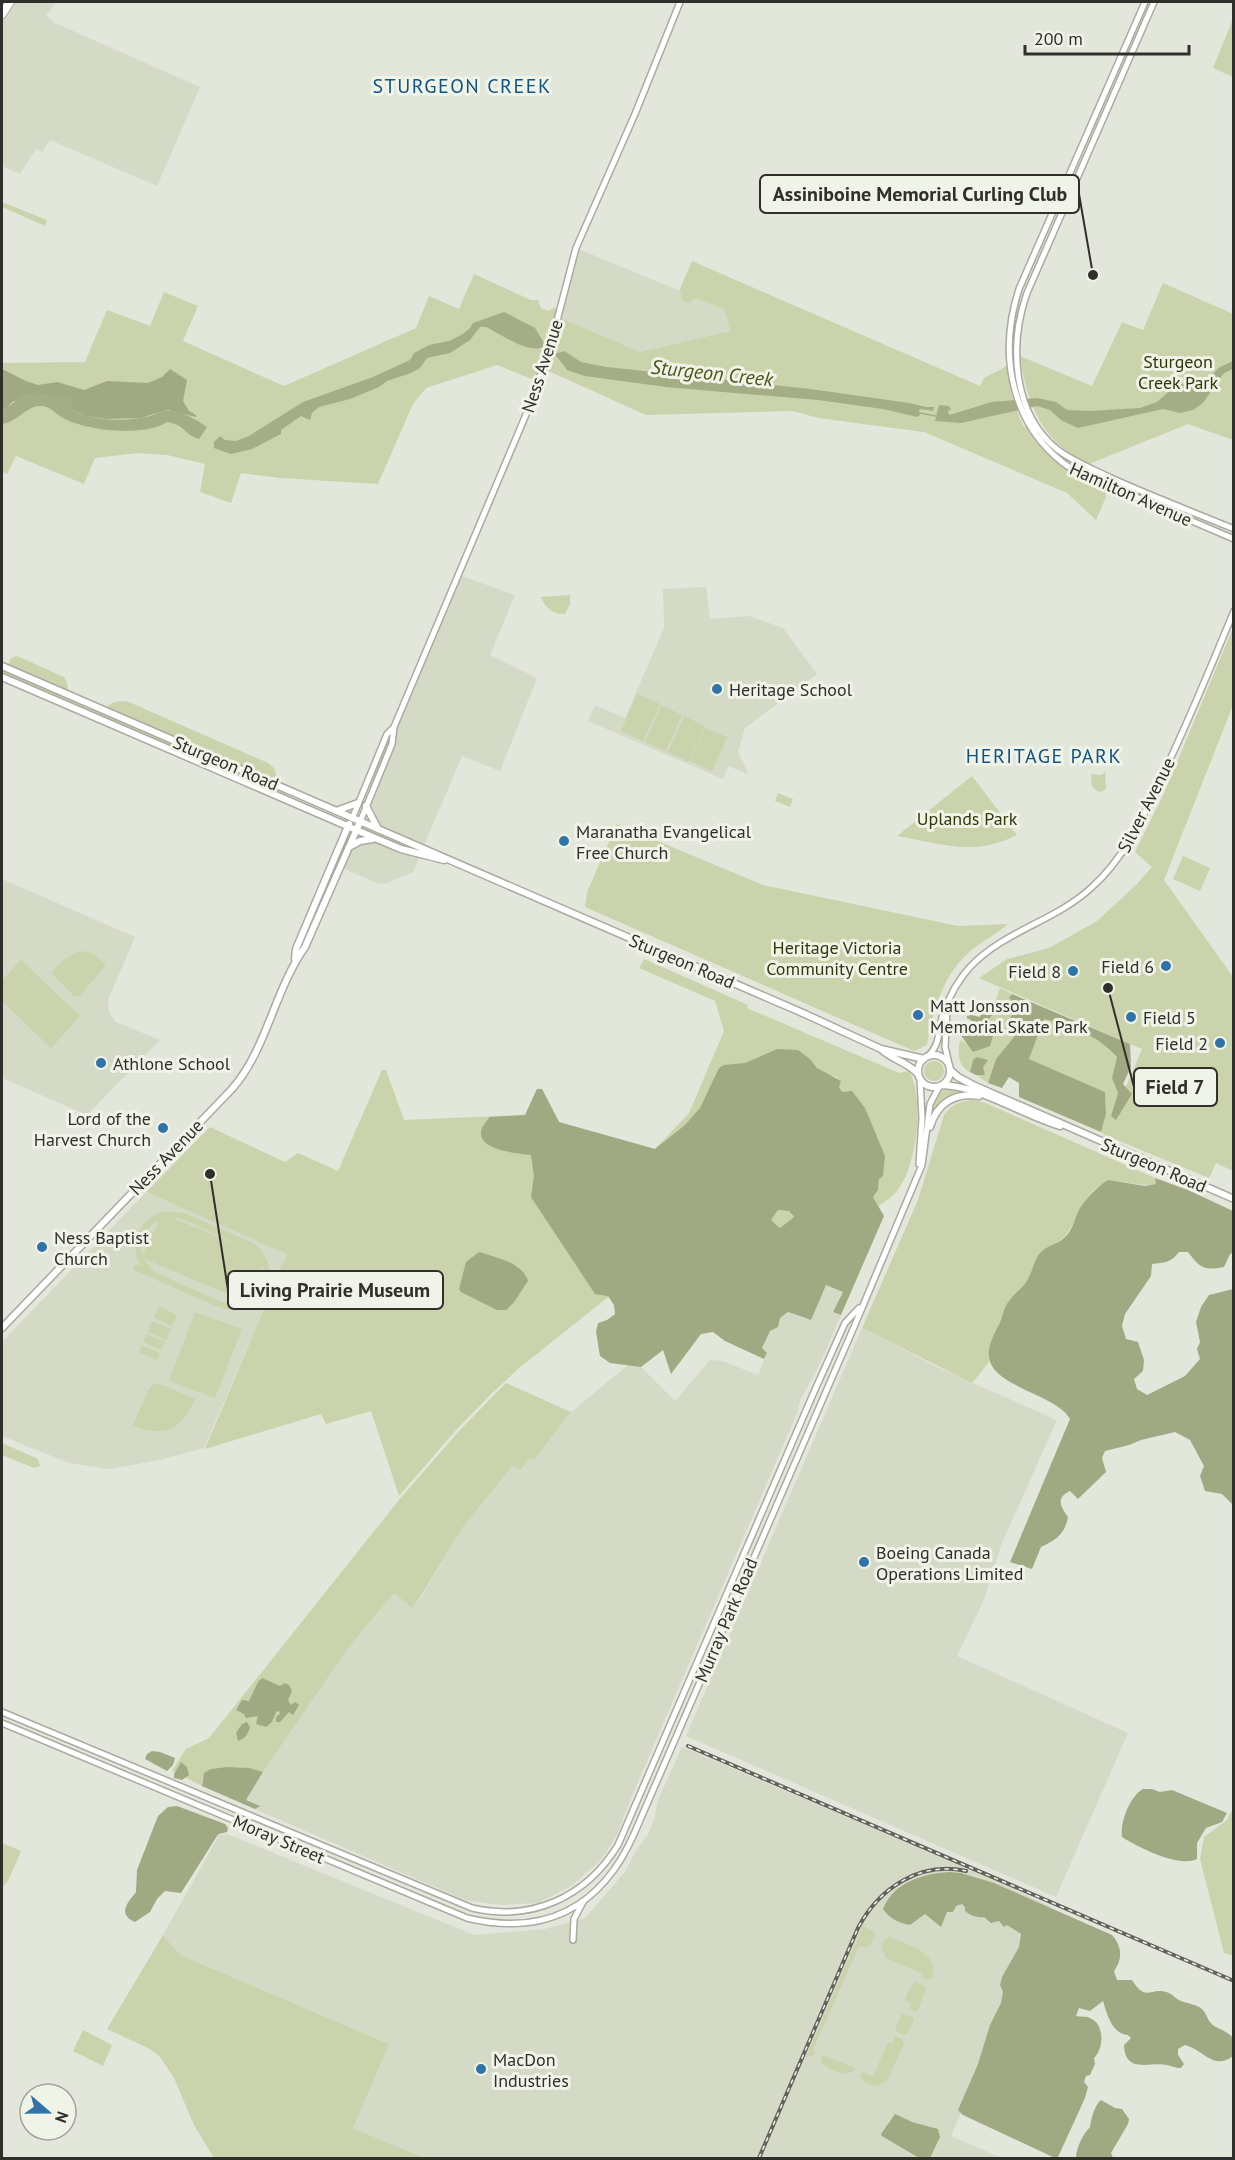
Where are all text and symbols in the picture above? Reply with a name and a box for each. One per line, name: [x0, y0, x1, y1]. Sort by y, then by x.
scale bar: [1025, 18, 1188, 56]
text: 200 m: [1034, 27, 1083, 50]
district label: STURGEON CREEK: [372, 73, 552, 99]
callout: Assiniboine Memorial Curling Club: [760, 175, 1079, 213]
text: Assiniboine Memorial Curling Club: [773, 181, 1068, 207]
street label: Ness Avenue: [516, 316, 568, 416]
park label: Sturgeon Creek Park: [1138, 350, 1218, 394]
water label: Sturgeon Creek: [650, 354, 775, 392]
street label: Hamilton Avenue: [1066, 457, 1196, 531]
place label: Heritage School: [729, 678, 853, 701]
marker: Heritage School: [710, 682, 724, 696]
street label: Sturgeon Road: [170, 730, 282, 796]
district label: HERITAGE PARK: [966, 743, 1122, 769]
street label: Silver Avenue: [1112, 754, 1180, 856]
park label: Uplands Park: [917, 807, 1018, 830]
place label: Maranatha Evangelical Free Church: [576, 820, 752, 864]
marker: Maranatha Evangelical Free Church: [557, 834, 571, 848]
street label: Sturgeon Road: [626, 928, 738, 994]
park label: Heritage Victoria Community Centre: [766, 936, 908, 980]
place label: Field 6: [1101, 955, 1154, 978]
marker: Field 6: [1159, 959, 1173, 973]
place label: Field 8: [1008, 960, 1061, 983]
marker: Field 8: [1066, 964, 1080, 978]
place label: Matt Jonsson Memorial Skate Park: [930, 994, 1088, 1038]
place label: Field 5: [1143, 1006, 1196, 1029]
marker: Matt Jonsson Memorial Skate Park: [911, 1008, 925, 1022]
marker: Field 5: [1124, 1010, 1138, 1024]
place label: Field 2: [1155, 1032, 1208, 1055]
marker: Field 2: [1213, 1036, 1227, 1050]
place label: Athlone School: [113, 1052, 231, 1075]
marker: Athlone School: [94, 1056, 108, 1070]
callout: Field 7: [1134, 1068, 1217, 1106]
text: Field 7: [1146, 1074, 1204, 1100]
place label: Lord of the Harvest Church: [34, 1107, 151, 1151]
street label: Ness Avenue: [124, 1114, 208, 1200]
marker: Lord of the Harvest Church: [156, 1121, 170, 1135]
street label: Sturgeon Road: [1098, 1132, 1210, 1198]
place label: Ness Baptist Church: [54, 1226, 149, 1270]
marker: Ness Baptist Church: [35, 1240, 49, 1254]
callout: Living Prairie Museum: [228, 1271, 443, 1309]
text: Living Prairie Museum: [240, 1277, 430, 1303]
place label: Boeing Canada Operations Limited: [876, 1541, 1023, 1585]
street label: Murray Park Road: [689, 1554, 763, 1686]
marker: Boeing Canada Operations Limited: [857, 1555, 871, 1569]
street label: Moray Street: [230, 1809, 328, 1869]
place label: MacDon Industries: [493, 2048, 569, 2092]
marker: MacDon Industries: [474, 2062, 488, 2076]
north arrow: [18, 2082, 78, 2142]
text: N: [51, 2109, 73, 2125]

